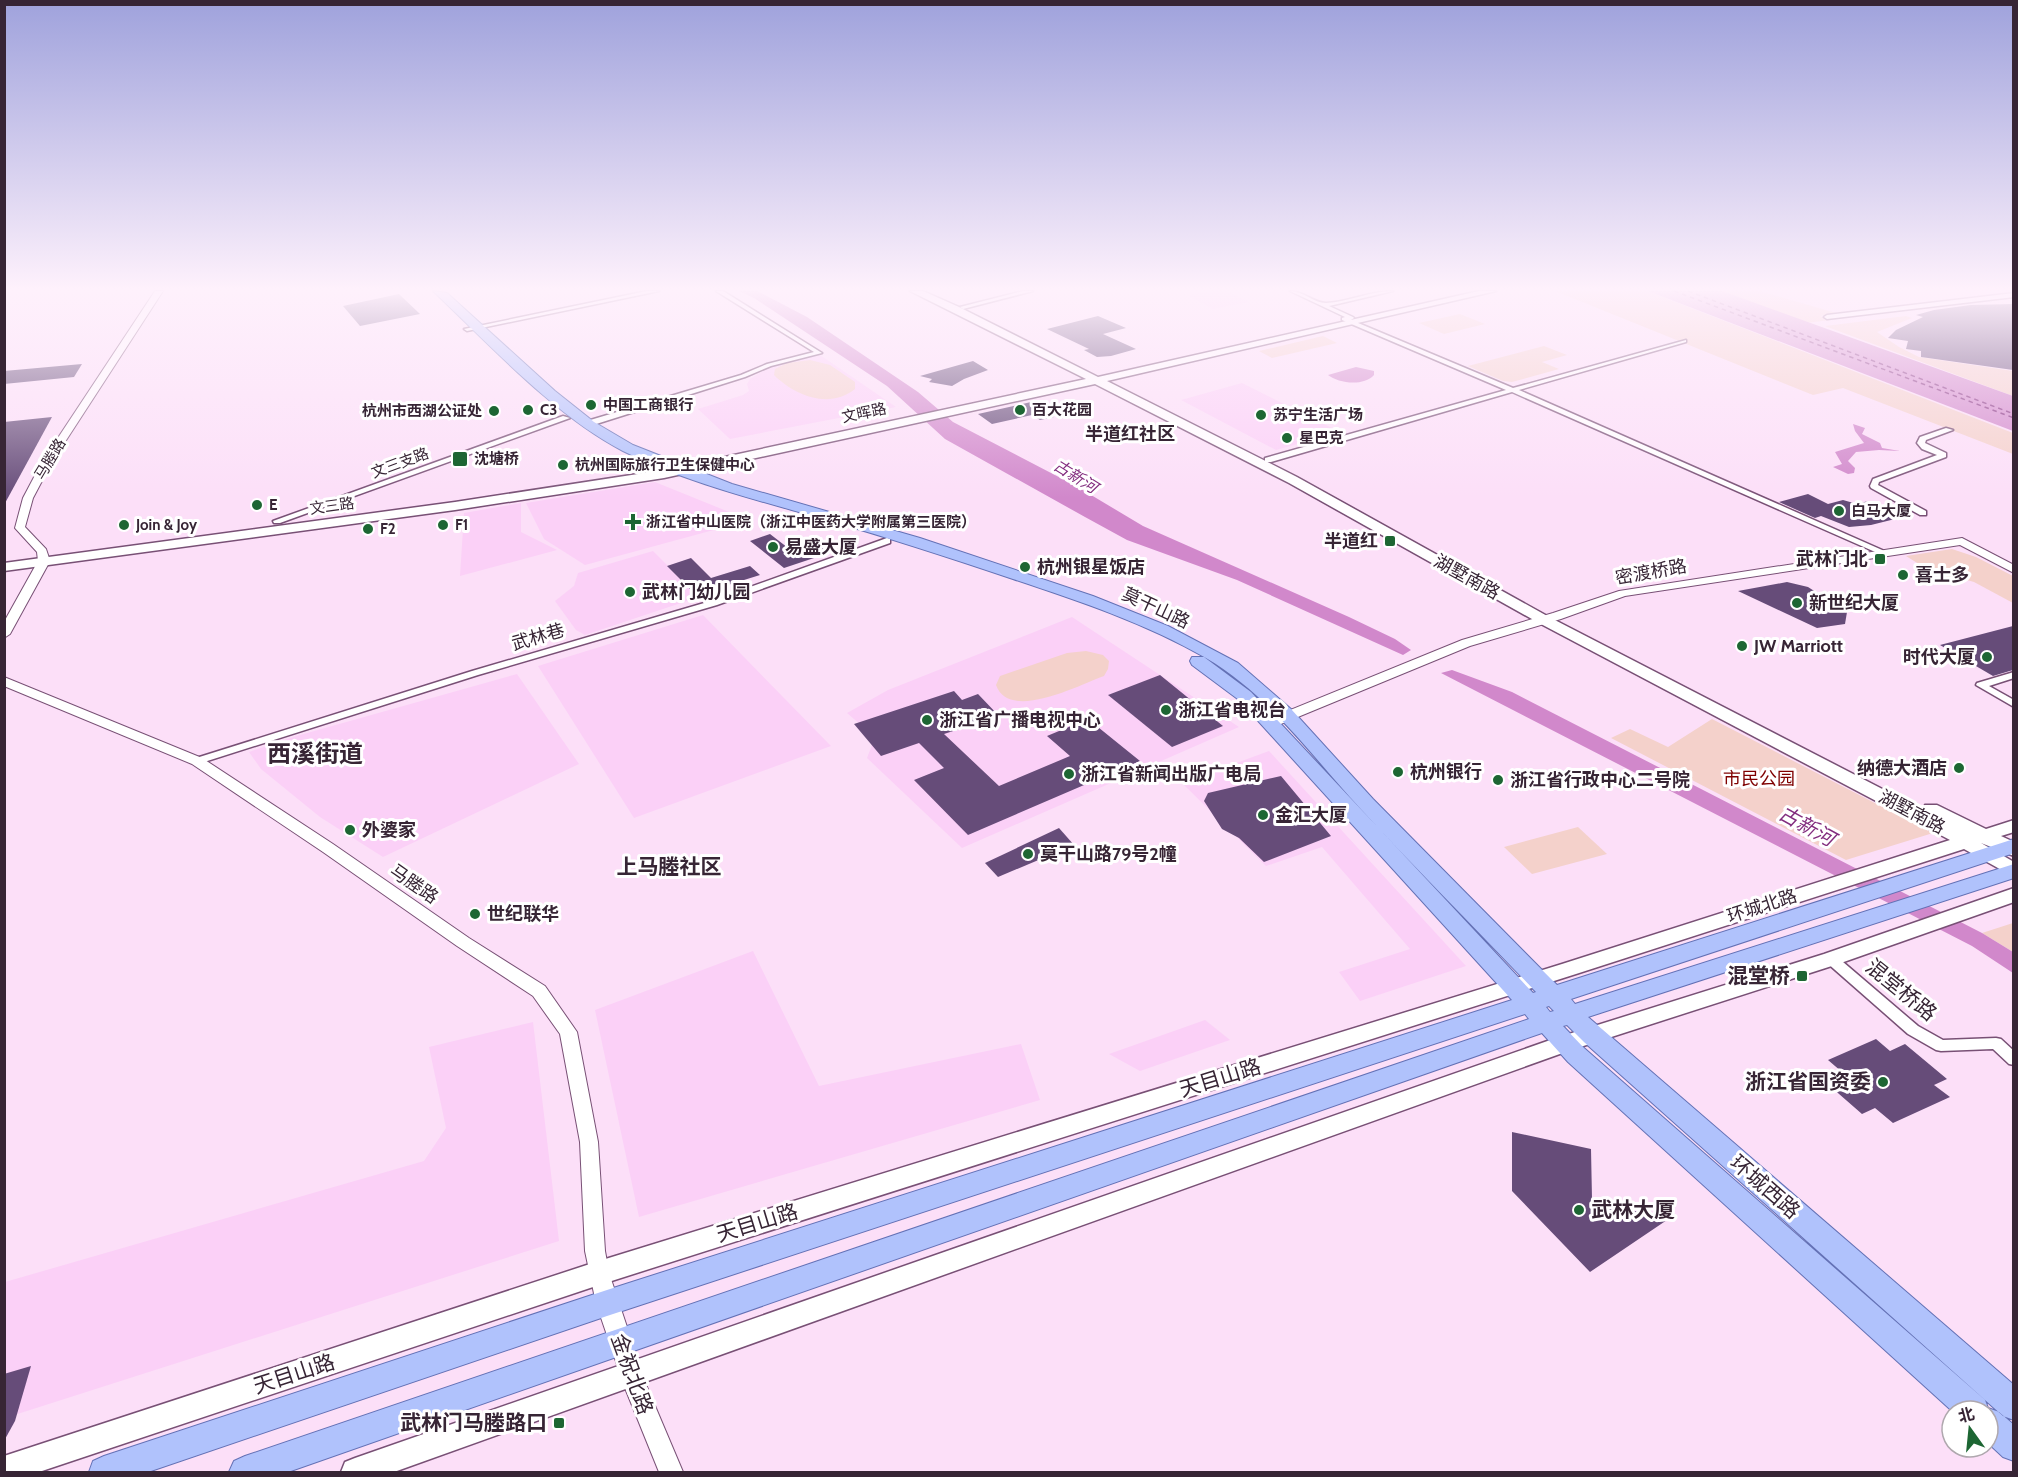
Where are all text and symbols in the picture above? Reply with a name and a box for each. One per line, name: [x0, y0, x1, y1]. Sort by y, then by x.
place label: 中国工商银行: [603, 396, 693, 414]
marker: 中国工商银行: [584, 398, 598, 412]
street label: 文晖路: [840, 400, 888, 426]
place label: C3: [540, 401, 557, 419]
place label: 百大花园: [1032, 401, 1092, 419]
place label: 杭州市西湖公证处: [362, 402, 482, 420]
marker: C3: [521, 403, 535, 417]
marker: 百大花园: [1013, 403, 1027, 417]
marker: 杭州市西湖公证处: [487, 404, 501, 418]
place label: 苏宁生活广场: [1273, 406, 1363, 424]
marker: 苏宁生活广场: [1254, 408, 1268, 422]
district label: 半道红社区: [1085, 423, 1175, 445]
place label: 星巴克: [1299, 429, 1344, 447]
marker: 星巴克: [1280, 431, 1294, 445]
street label: 马塍路: [31, 435, 69, 483]
street label: 文三支路: [369, 444, 431, 482]
marker: 沈塘桥: [451, 450, 469, 468]
place label: 沈塘桥: [474, 450, 519, 468]
place label: 杭州国际旅行卫生保健中心: [575, 456, 755, 474]
water label: 古新河: [1050, 456, 1104, 499]
marker: 杭州国际旅行卫生保健中心: [556, 458, 570, 472]
street label: 文三路: [308, 494, 356, 518]
place label: E: [269, 496, 278, 514]
marker: E: [250, 498, 264, 512]
place label: 白马大厦: [1851, 502, 1911, 520]
marker: 白马大厦: [1832, 504, 1846, 518]
marker: 浙江省中山医院（浙江中医药大学附属第三医院）: [624, 513, 642, 531]
place label: 浙江省中山医院（浙江中医药大学附属第三医院）: [646, 513, 976, 531]
place label: Join & Joy: [135, 516, 198, 534]
place label: F1: [455, 516, 468, 534]
marker: Join & Joy: [117, 518, 131, 532]
marker: F1: [436, 518, 450, 532]
place label: F2: [380, 520, 396, 538]
marker: F2: [361, 522, 375, 536]
place label: 半道红: [1324, 530, 1378, 552]
marker: 半道红: [1383, 534, 1397, 548]
place label: 易盛大厦: [785, 536, 857, 558]
marker: 易盛大厦: [766, 540, 780, 554]
place label: 武林门北: [1796, 548, 1868, 570]
street label: 湖墅南路: [1430, 550, 1504, 604]
marker: 武林门北: [1873, 552, 1887, 566]
street label: 密渡桥路: [1614, 555, 1688, 589]
place label: 杭州银星饭店: [1037, 556, 1145, 578]
marker: 杭州银星饭店: [1018, 560, 1032, 574]
place label: 喜士多: [1915, 564, 1969, 586]
marker: 喜士多: [1896, 568, 1910, 582]
place label: 武林门幼儿园: [642, 581, 750, 603]
street label: 莫干山路: [1119, 583, 1193, 633]
marker: 武林门幼儿园: [623, 585, 637, 599]
place label: 新世纪大厦: [1809, 592, 1899, 614]
marker: 新世纪大厦: [1790, 596, 1804, 610]
street label: 武林巷: [509, 619, 567, 655]
place label: JW Marriott: [1753, 635, 1843, 657]
marker: JW Marriott: [1735, 639, 1749, 653]
place label: 时代大厦: [1903, 646, 1975, 668]
marker: 时代大厦: [1980, 650, 1994, 664]
place label: 浙江省电视台: [1178, 699, 1286, 721]
marker: 浙江省电视台: [1159, 703, 1173, 717]
place label: 浙江省广播电视中心: [939, 709, 1101, 731]
marker: 浙江省广播电视中心: [920, 713, 934, 727]
district label: 西溪街道: [267, 739, 363, 768]
place label: 纳德大酒店: [1857, 757, 1947, 779]
place label: 杭州银行: [1410, 761, 1482, 783]
marker: 纳德大酒店: [1952, 761, 1966, 775]
place label: 浙江省新闻出版广电局: [1081, 763, 1261, 785]
marker: 杭州银行: [1391, 765, 1405, 779]
marker: 浙江省新闻出版广电局: [1062, 767, 1076, 781]
park label: 市民公园: [1723, 768, 1795, 790]
place label: 浙江省行政中心二号院: [1510, 769, 1690, 791]
marker: 浙江省行政中心二号院: [1491, 773, 1505, 787]
street label: 湖墅南路: [1875, 785, 1949, 839]
water label: 古新河: [1775, 801, 1843, 853]
place label: 金汇大厦: [1275, 804, 1347, 826]
marker: 金汇大厦: [1256, 808, 1270, 822]
place label: 外婆家: [362, 819, 416, 841]
marker: 外婆家: [343, 823, 357, 837]
place label: 莫干山路79号2幢: [1040, 843, 1177, 865]
marker: 莫干山路79号2幢: [1021, 847, 1035, 861]
district label: 上马塍社区: [617, 854, 722, 879]
street label: 马塍路: [386, 860, 442, 908]
street label: 环城北路: [1724, 884, 1800, 928]
place label: 世纪联华: [487, 903, 559, 925]
marker: 世纪联华: [468, 907, 482, 921]
street label: 混堂桥路: [1861, 953, 1942, 1026]
place label: 混堂桥: [1727, 963, 1790, 988]
marker: 混堂桥: [1795, 969, 1809, 983]
street label: 天目山路: [1176, 1053, 1264, 1102]
place label: 浙江省国资委: [1745, 1069, 1871, 1094]
marker: 浙江省国资委: [1876, 1075, 1890, 1089]
street label: 环城西路: [1725, 1150, 1805, 1224]
place label: 武林大厦: [1591, 1197, 1675, 1222]
street label: 天目山路: [713, 1198, 801, 1247]
marker: 武林大厦: [1572, 1203, 1586, 1217]
street label: 金祝北路: [606, 1330, 659, 1418]
street label: 天目山路: [250, 1349, 338, 1398]
north arrow: [1940, 1399, 2000, 1459]
text: 北: [1956, 1404, 1976, 1426]
place label: 武林门马塍路口: [400, 1410, 547, 1435]
marker: 武林门马塍路口: [552, 1416, 566, 1430]

